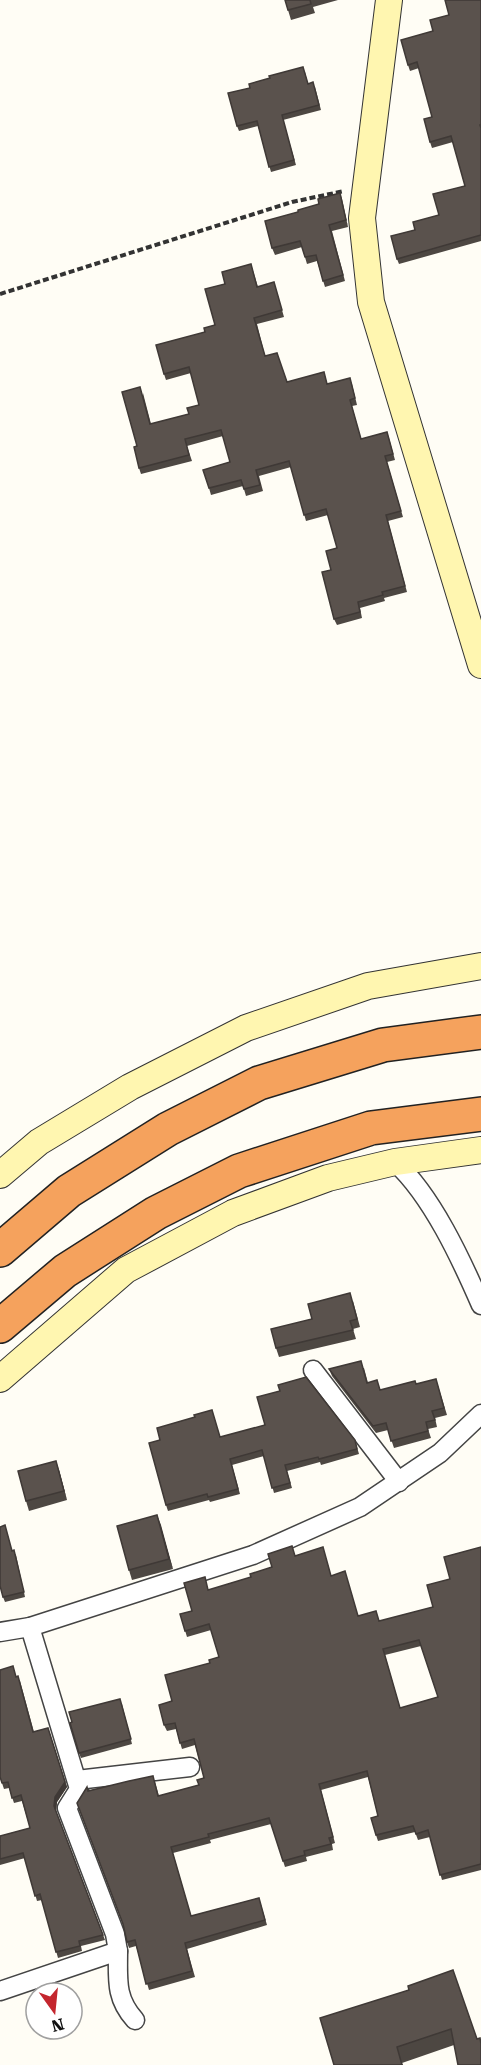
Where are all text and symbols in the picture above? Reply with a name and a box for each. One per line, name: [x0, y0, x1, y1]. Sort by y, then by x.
north arrow: [24, 1981, 84, 2041]
text: N: [49, 2014, 66, 2036]

